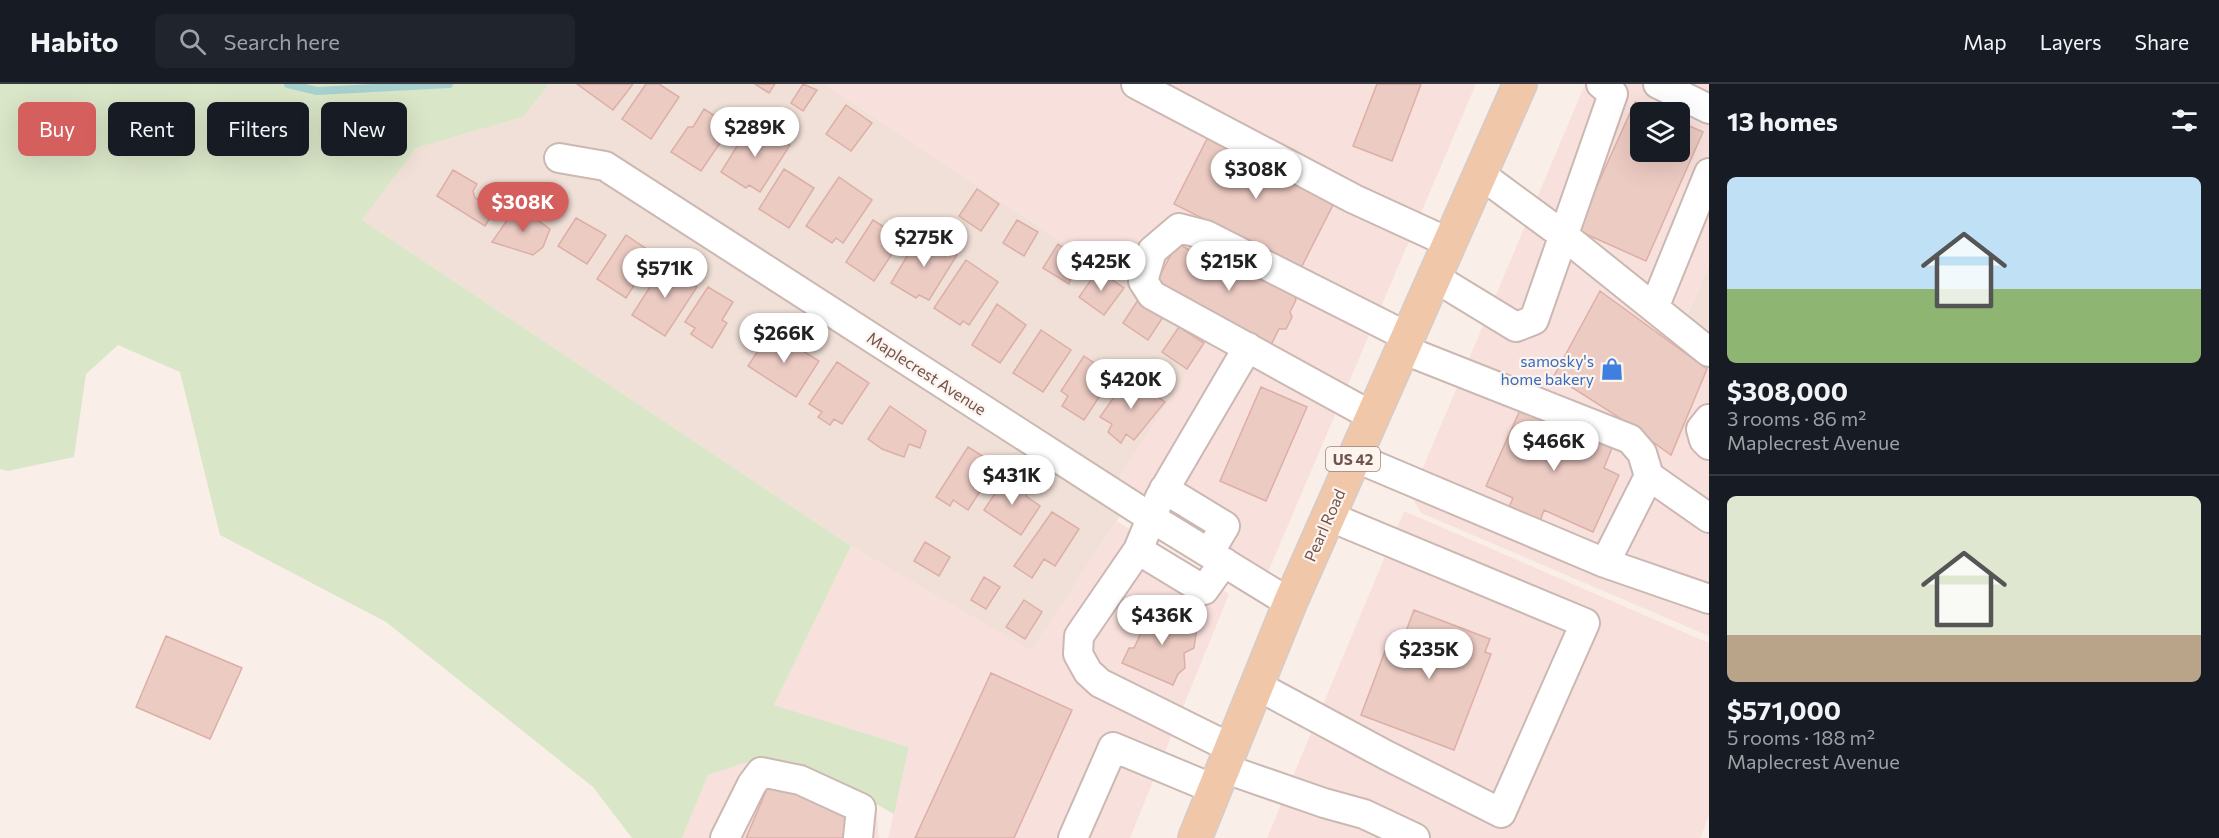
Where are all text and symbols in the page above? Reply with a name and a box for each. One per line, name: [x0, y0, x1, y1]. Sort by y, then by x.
search box: [155, 14, 575, 68]
text: Habito: [30, 24, 119, 58]
icon: search: [176, 25, 209, 58]
text: Search here: [224, 28, 340, 55]
text: Map: [1963, 29, 2007, 54]
text: Layers: [2040, 29, 2102, 54]
text: Share: [2135, 29, 2189, 54]
chip: Buy: [18, 102, 96, 156]
chip: Rent: [108, 102, 195, 156]
chip: Filters: [207, 102, 309, 156]
chip: New: [321, 102, 407, 156]
map controls: [1630, 102, 1690, 162]
button: layers: [1630, 102, 1690, 162]
icon: filters: [2168, 104, 2201, 137]
text: 13 homes: [1727, 105, 1838, 136]
pin: $289K: [713, 107, 797, 158]
text: $289K: [724, 114, 786, 138]
pin: $308K: [1214, 149, 1298, 200]
text: $308K: [1225, 156, 1287, 180]
pin: $308K: [481, 182, 565, 233]
text: $308K: [492, 189, 554, 213]
icon: home: [1910, 216, 2018, 324]
pin: $275K: [882, 217, 966, 268]
text: $275K: [894, 224, 954, 248]
pin: $425K: [1059, 241, 1143, 292]
pin: $215K: [1187, 241, 1271, 292]
pin: $571K: [623, 248, 707, 299]
text: $425K: [1071, 248, 1131, 272]
text: $215K: [1200, 248, 1258, 272]
text: $571K: [636, 255, 694, 279]
pin: $266K: [742, 313, 826, 364]
text: $266K: [753, 320, 815, 344]
street label: Maplecrest Avenue: [864, 327, 990, 419]
place label: samosky's home bakery: [1501, 351, 1594, 388]
shop icon: samosky's home bakery: [1599, 356, 1625, 382]
pin: $420K: [1089, 359, 1173, 410]
text: $420K: [1100, 366, 1162, 390]
text: $308,000: [1727, 375, 1848, 406]
text: 3 rooms · 86 m²: [1727, 406, 1866, 430]
pin: $466K: [1512, 421, 1596, 472]
text: $466K: [1523, 428, 1585, 452]
text: Maplecrest Avenue: [1727, 430, 1900, 454]
road number: US 42: [1326, 447, 1380, 471]
pin: $431K: [970, 455, 1054, 506]
text: $431K: [983, 462, 1041, 486]
street label: Pearl Road: [1300, 486, 1348, 564]
icon: home: [1910, 535, 2018, 643]
pin: $436K: [1120, 595, 1204, 646]
text: $436K: [1131, 602, 1193, 626]
pin: $235K: [1387, 629, 1471, 680]
text: $235K: [1399, 636, 1459, 660]
text: $571,000: [1727, 694, 1841, 725]
text: 5 rooms · 188 m²: [1727, 725, 1875, 749]
text: Maplecrest Avenue: [1727, 749, 1900, 773]

